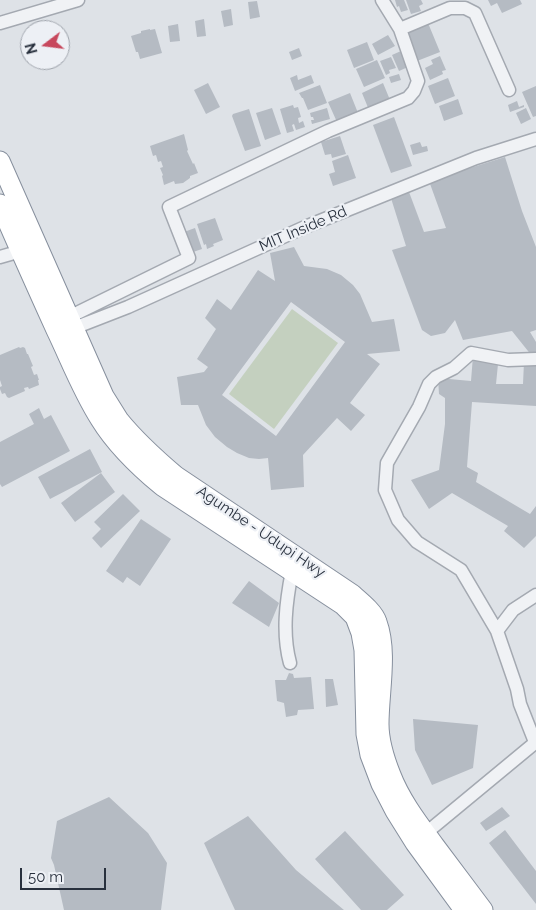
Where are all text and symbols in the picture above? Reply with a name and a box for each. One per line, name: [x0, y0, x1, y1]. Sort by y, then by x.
north arrow: [20, 20, 70, 70]
text: N: [22, 41, 41, 56]
street label: MIT Inside Rd: [256, 202, 350, 256]
street label: Agumbe - Udupi Hwy: [193, 482, 329, 582]
scale bar: [22, 858, 109, 890]
text: 50 m: [28, 868, 63, 886]

